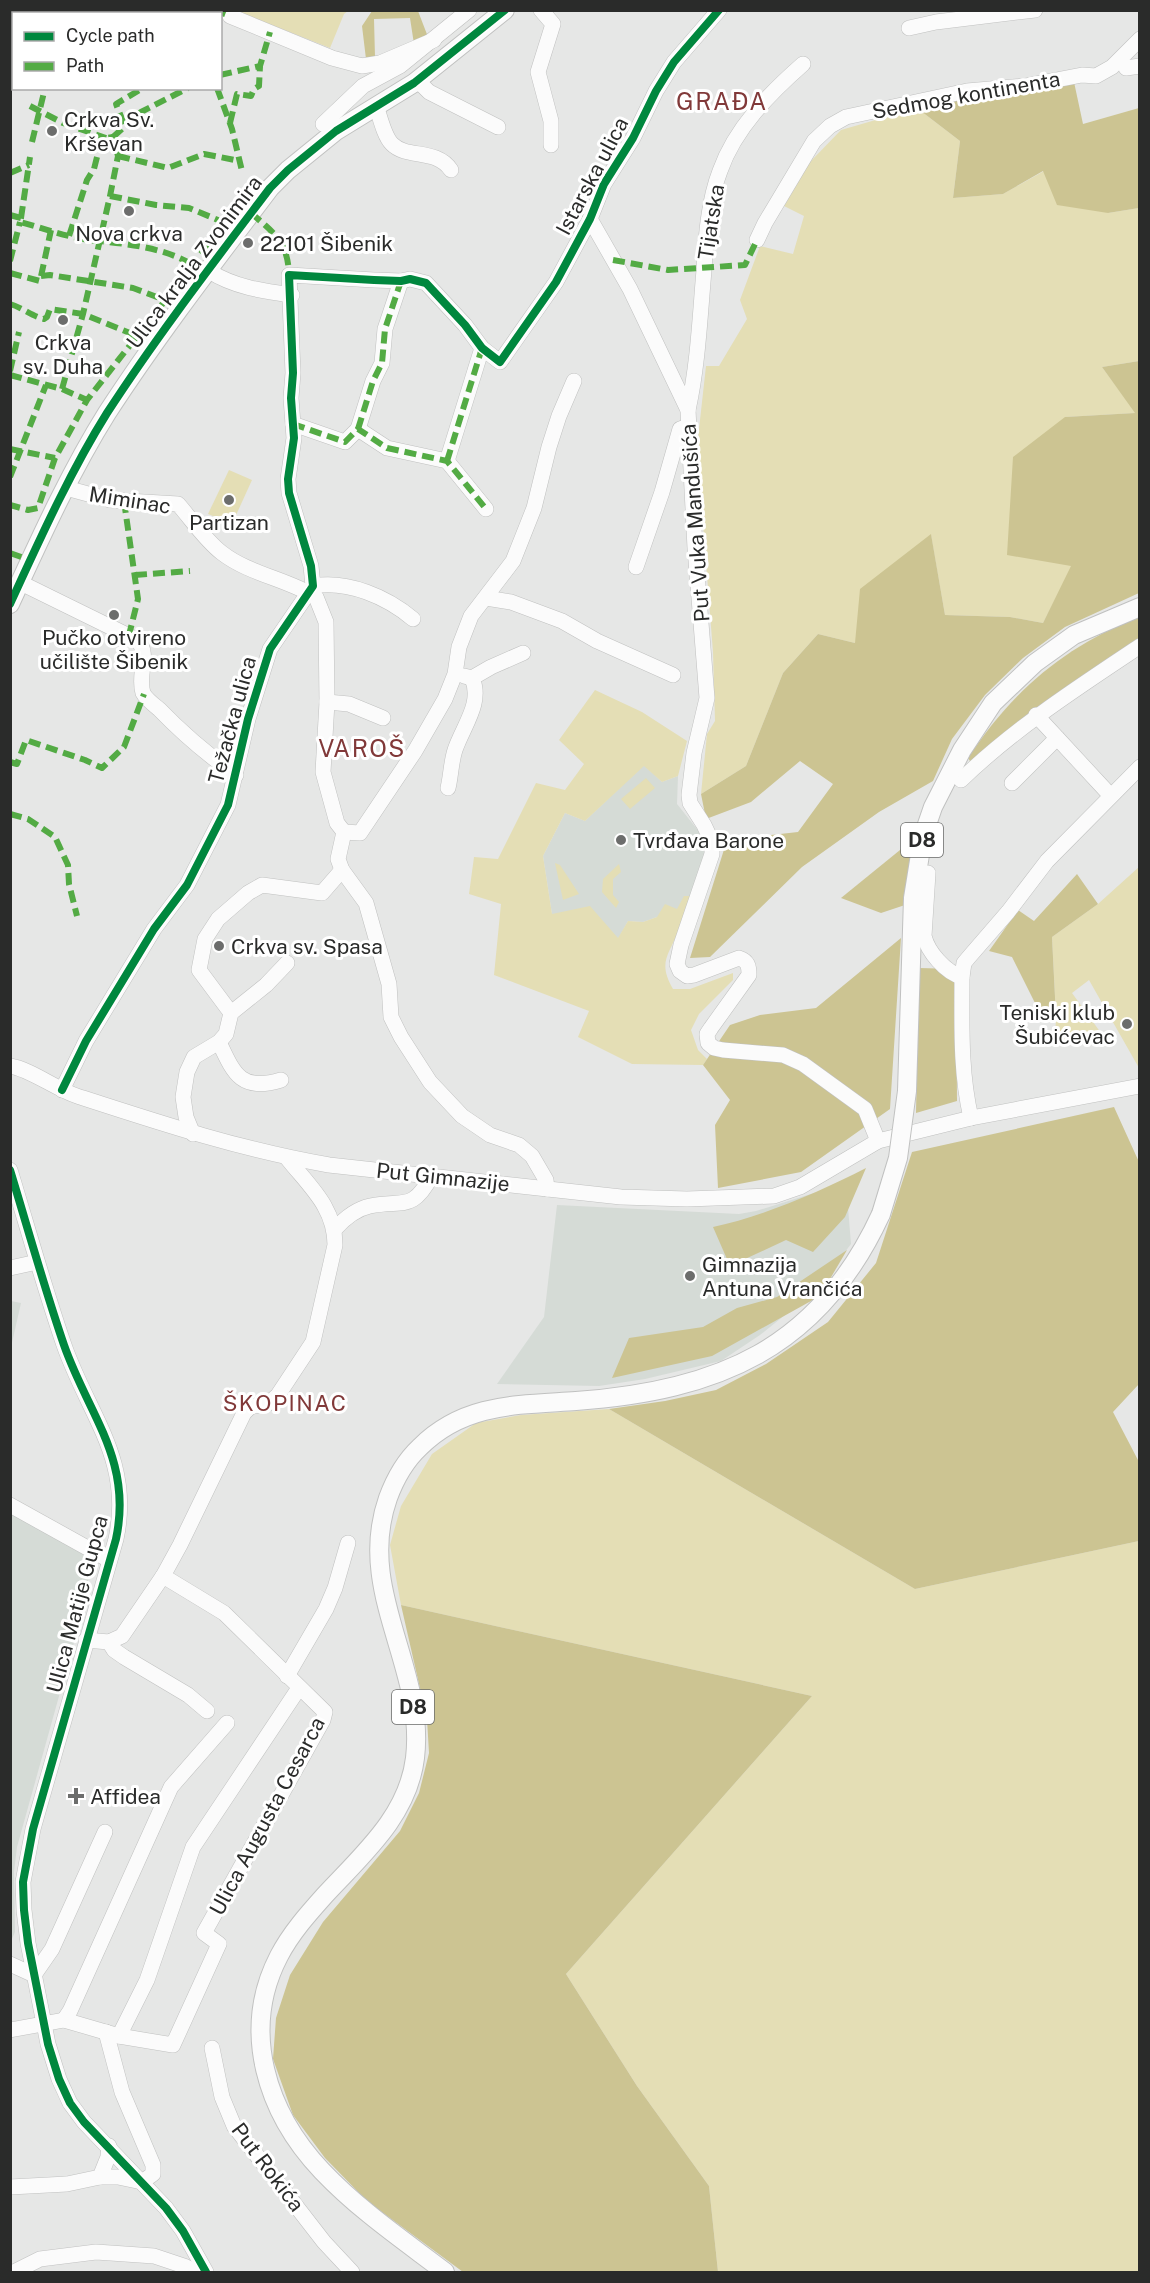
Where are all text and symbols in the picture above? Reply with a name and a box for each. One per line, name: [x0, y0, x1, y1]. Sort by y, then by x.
legend: [12, 12, 222, 90]
text: Cycle path: [66, 25, 155, 46]
text: Path: [66, 55, 104, 76]
street label: Sedmog kontinenta: [870, 66, 1062, 124]
district label: GRAĐA: [676, 87, 768, 115]
place label: Crkva Sv. Krševan: [64, 107, 154, 156]
street label: Istarska ulica: [551, 113, 633, 239]
marker: Crkva Sv. Krševan: [45, 124, 59, 138]
street label: Ulica kralja Zvonimira: [121, 171, 267, 353]
street label: Tijatska: [693, 182, 729, 262]
marker: Nova crkva: [122, 204, 136, 218]
place label: Nova crkva: [75, 221, 183, 246]
place label: 22101 Šibenik: [260, 231, 393, 256]
marker: 22101 Šibenik: [241, 236, 255, 250]
marker: Crkva sv. Duha: [56, 313, 70, 327]
place label: Crkva sv. Duha: [23, 330, 103, 379]
street label: Put Vuka Mandušića: [676, 423, 714, 623]
street label: Miminac: [87, 481, 173, 519]
marker: Partizan: [222, 493, 236, 507]
place label: Partizan: [189, 510, 269, 535]
marker: Pučko otvireno učilište Šibenik: [107, 608, 121, 622]
place label: Pučko otvireno učilište Šibenik: [40, 625, 189, 674]
street label: Težačka ulica: [203, 654, 261, 786]
district label: VAROŠ: [318, 734, 406, 762]
road number: D8: [901, 823, 943, 857]
place label: Tvrđava Barone: [633, 828, 784, 853]
marker: Tvrđava Barone: [614, 833, 628, 847]
place label: Crkva sv. Spasa: [231, 934, 383, 959]
marker: Crkva sv. Spasa: [212, 939, 226, 953]
place label: Teniski klub Šubićevac: [999, 1000, 1115, 1049]
marker: Teniski klub Šubićevac: [1120, 1017, 1134, 1031]
street label: Put Gimnazije: [375, 1158, 511, 1196]
place label: Gimnazija Antuna Vrančića: [702, 1252, 862, 1301]
marker: Gimnazija Antuna Vrančića: [683, 1269, 697, 1283]
district label: ŠKOPINAC: [223, 1390, 347, 1416]
street label: Ulica Matije Gupca: [41, 1513, 113, 1695]
road number: D8: [392, 1690, 434, 1724]
street label: Ulica Augusta Cesarca: [204, 1713, 330, 1919]
place label: Affidea: [90, 1784, 161, 1809]
marker: Affidea: [67, 1787, 85, 1805]
street label: Put Rokića: [227, 2118, 309, 2216]

